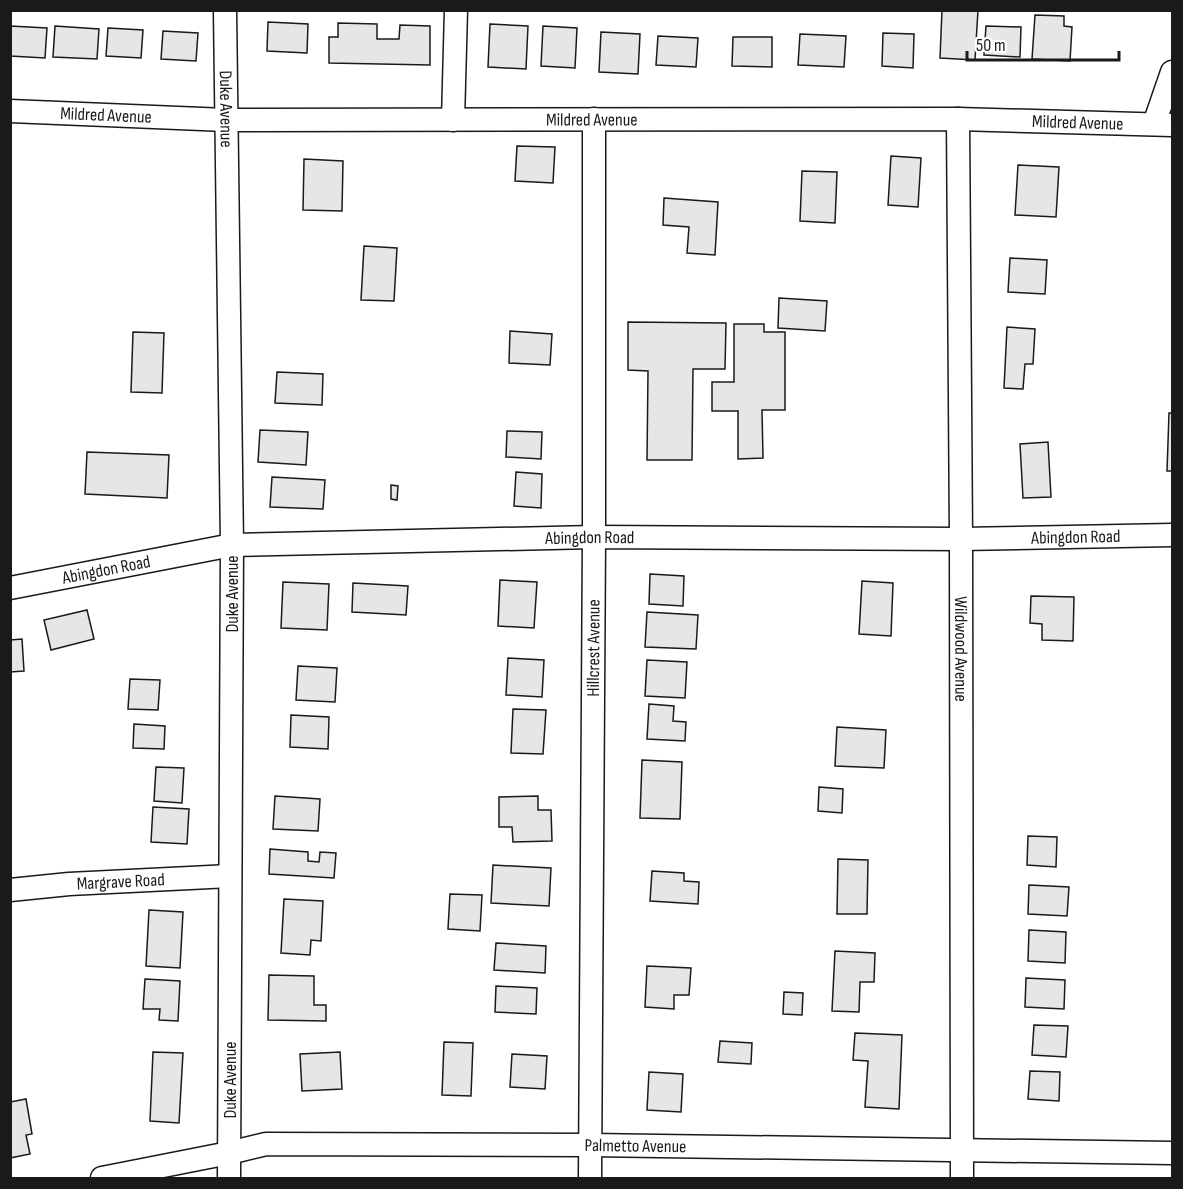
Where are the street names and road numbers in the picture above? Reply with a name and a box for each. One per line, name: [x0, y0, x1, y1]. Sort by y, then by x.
street label: Duke Avenue: [215, 70, 237, 148]
street label: Mildred Avenue: [60, 103, 152, 127]
street label: Mildred Avenue: [546, 109, 638, 130]
street label: Mildred Avenue: [1032, 111, 1124, 134]
street label: Abingdon Road: [1030, 525, 1121, 548]
street label: Abingdon Road: [544, 526, 634, 549]
street label: Abingdon Road: [59, 551, 152, 588]
street label: Duke Avenue: [222, 555, 243, 633]
street label: Wildwood Avenue: [951, 596, 972, 702]
street label: Hillcrest Avenue: [583, 599, 604, 697]
street label: Margrave Road: [76, 869, 165, 894]
street label: Duke Avenue: [220, 1041, 241, 1119]
street label: Palmetto Avenue: [585, 1134, 686, 1157]

